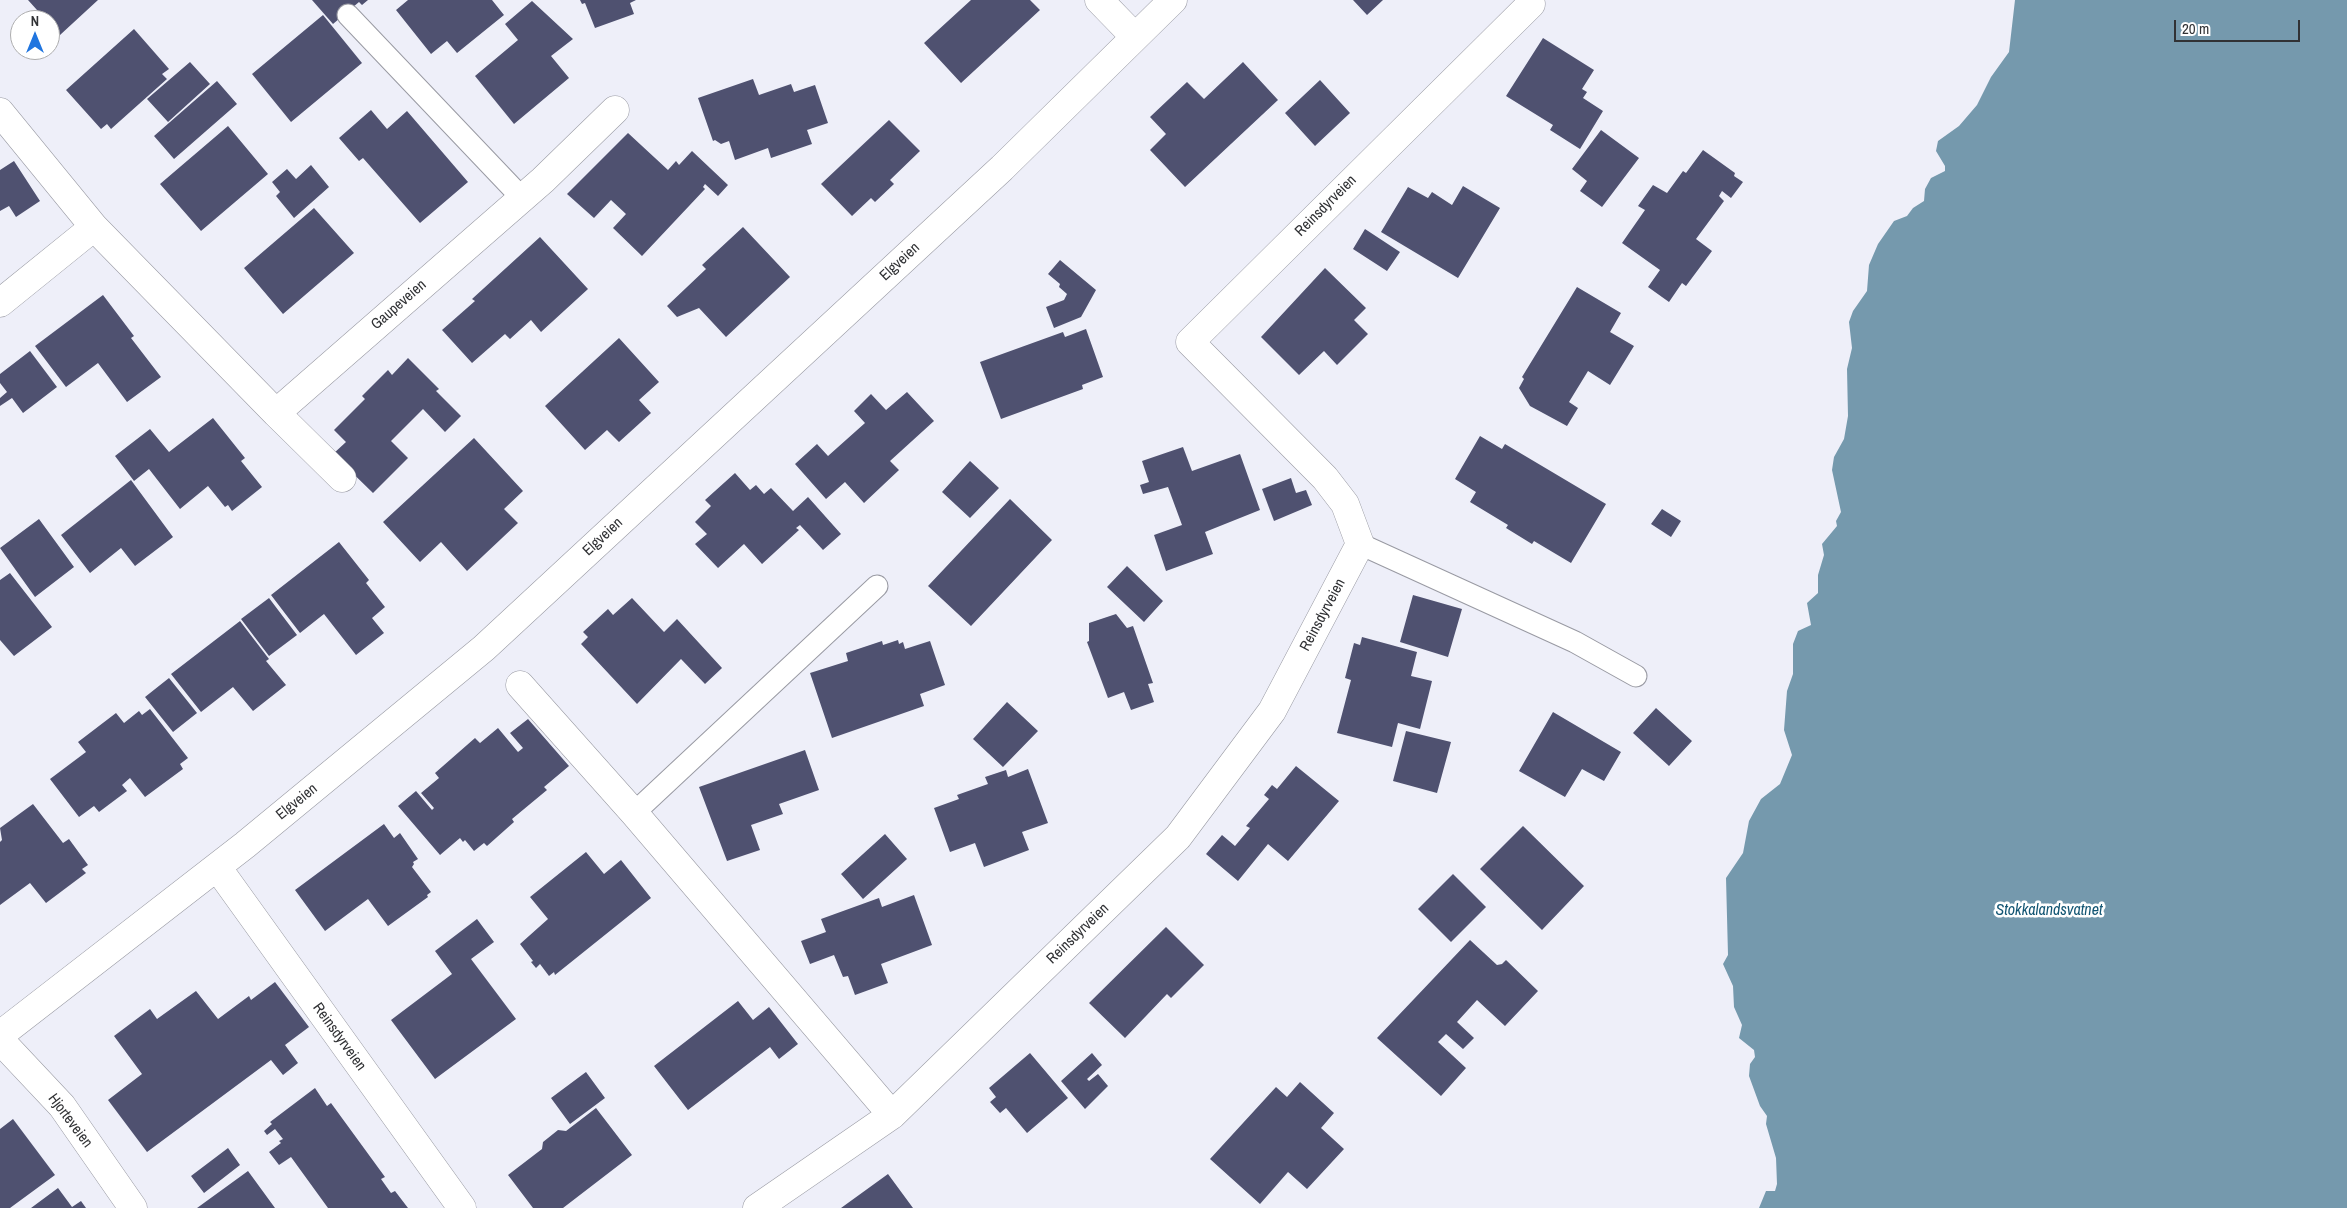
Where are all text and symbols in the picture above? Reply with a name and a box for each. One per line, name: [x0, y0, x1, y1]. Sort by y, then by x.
north arrow: [10, 10, 60, 60]
scale bar: [2177, 10, 2303, 42]
text: N: [31, 12, 39, 30]
text: 20 m: [2182, 18, 2209, 39]
street label: Reinsdyrveien: [1292, 172, 1360, 240]
street label: Elgveien: [876, 239, 924, 285]
street label: Gaupeveien: [368, 276, 430, 334]
street label: Elgveien: [579, 514, 627, 560]
street label: Reinsdyrveien: [1296, 576, 1350, 654]
street label: Elgveien: [273, 780, 321, 824]
street label: Reinsdyrveien: [1043, 900, 1113, 968]
water label: Stokkalandsvatnet: [1995, 901, 2103, 921]
street label: Reinsdyrveien: [308, 1000, 370, 1074]
street label: Hjorteveien: [44, 1090, 96, 1152]

